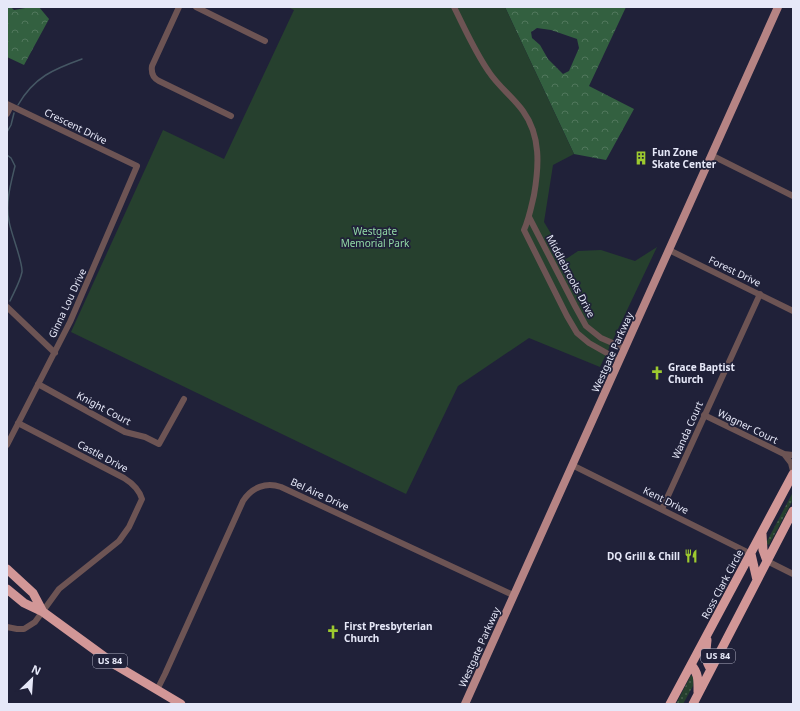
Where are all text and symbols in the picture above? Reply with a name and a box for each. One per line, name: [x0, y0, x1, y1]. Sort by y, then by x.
street label: Crescent Drive: [42, 105, 110, 147]
place label: Fun Zone Skate Center: [652, 145, 717, 171]
building icon: Fun Zone Skate Center: [633, 150, 649, 166]
park label: Westgate Memorial Park: [341, 224, 410, 250]
street label: Middlebrooks Drive: [543, 232, 599, 320]
street label: Forest Drive: [707, 252, 764, 290]
street label: Ginna Lou Drive: [45, 266, 89, 340]
street label: Westgate Parkway: [588, 309, 636, 394]
place label: Grace Baptist Church: [668, 360, 736, 386]
church icon: Grace Baptist Church: [649, 365, 665, 381]
street label: Knight Court: [74, 388, 134, 428]
street label: Wanda Court: [668, 399, 706, 461]
street label: Wagner Court: [715, 405, 781, 447]
street label: Castle Drive: [75, 437, 131, 475]
street label: Bel Aire Drive: [288, 474, 352, 514]
street label: Kent Drive: [641, 483, 691, 517]
street label: Ross Clark Circle: [698, 546, 746, 621]
restaurant icon: DQ Grill & Chill: [683, 548, 699, 564]
place label: DQ Grill & Chill: [607, 549, 680, 563]
street label: Westgate Parkway: [455, 604, 503, 689]
place label: First Presbyterian Church: [344, 619, 432, 645]
church icon: First Presbyterian Church: [325, 624, 341, 640]
road number: US 84: [701, 649, 735, 663]
road number: US 84: [93, 654, 127, 668]
north arrow: [12, 659, 52, 699]
text: N: [29, 661, 44, 678]

